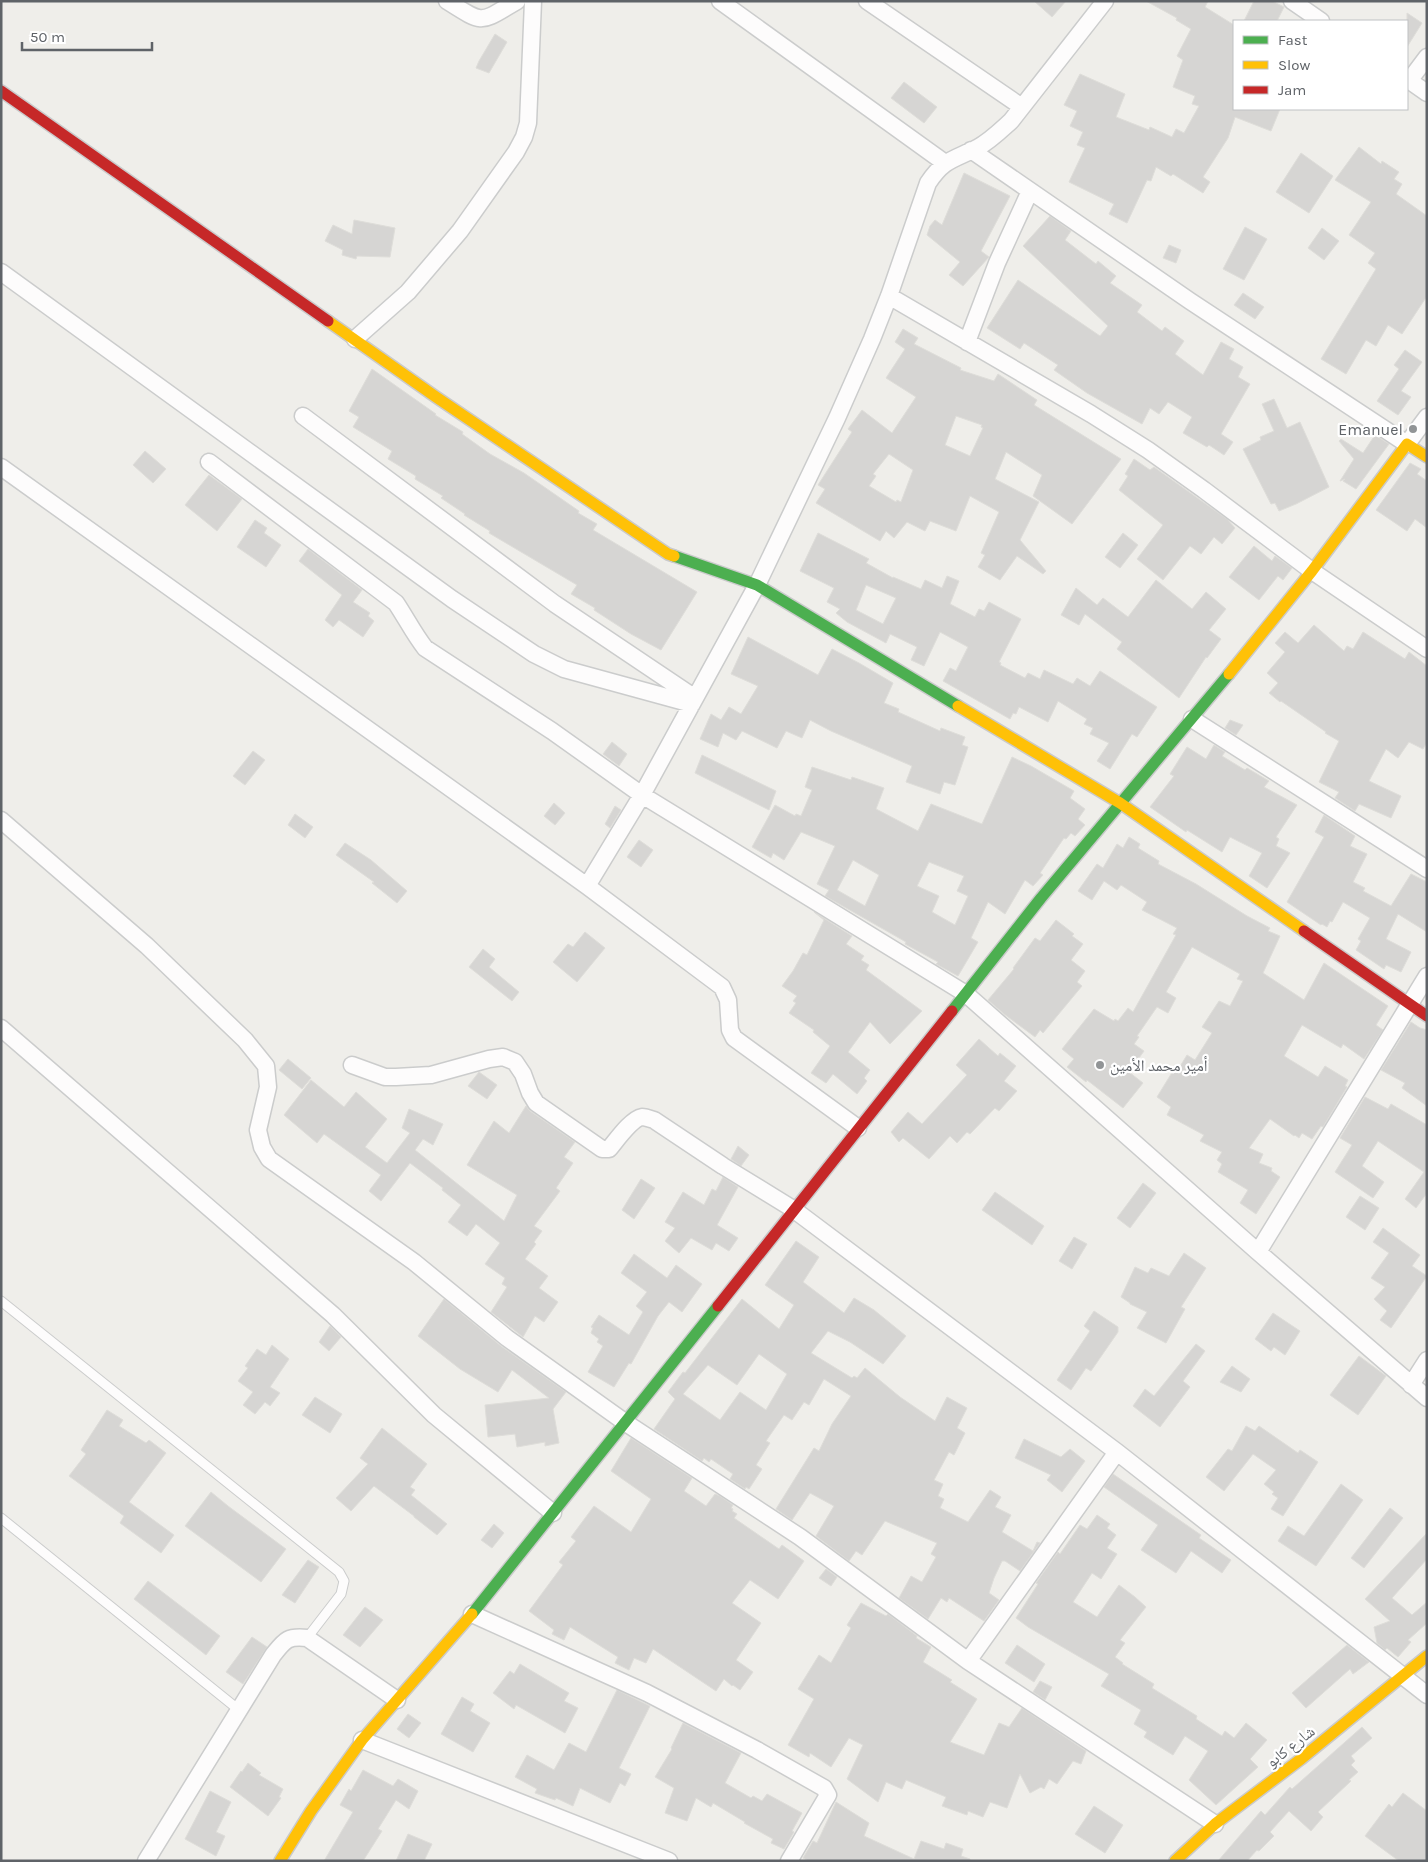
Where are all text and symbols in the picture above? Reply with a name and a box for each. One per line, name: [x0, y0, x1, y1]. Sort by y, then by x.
scale bar: [22, 20, 152, 52]
legend: [1233, 20, 1408, 110]
text: 50 m: [30, 28, 65, 46]
text: Fast: [1278, 31, 1308, 49]
text: Slow: [1278, 56, 1310, 74]
text: Jam: [1278, 81, 1306, 99]
place label: Emanuel: [1338, 420, 1403, 439]
marker: Emanuel: [1407, 423, 1419, 435]
place label: أمير محمد الأمين: [1110, 1056, 1208, 1076]
marker: أمير محمد الأمين: [1094, 1059, 1106, 1071]
street label: شارع كابو: [1262, 1721, 1319, 1772]

